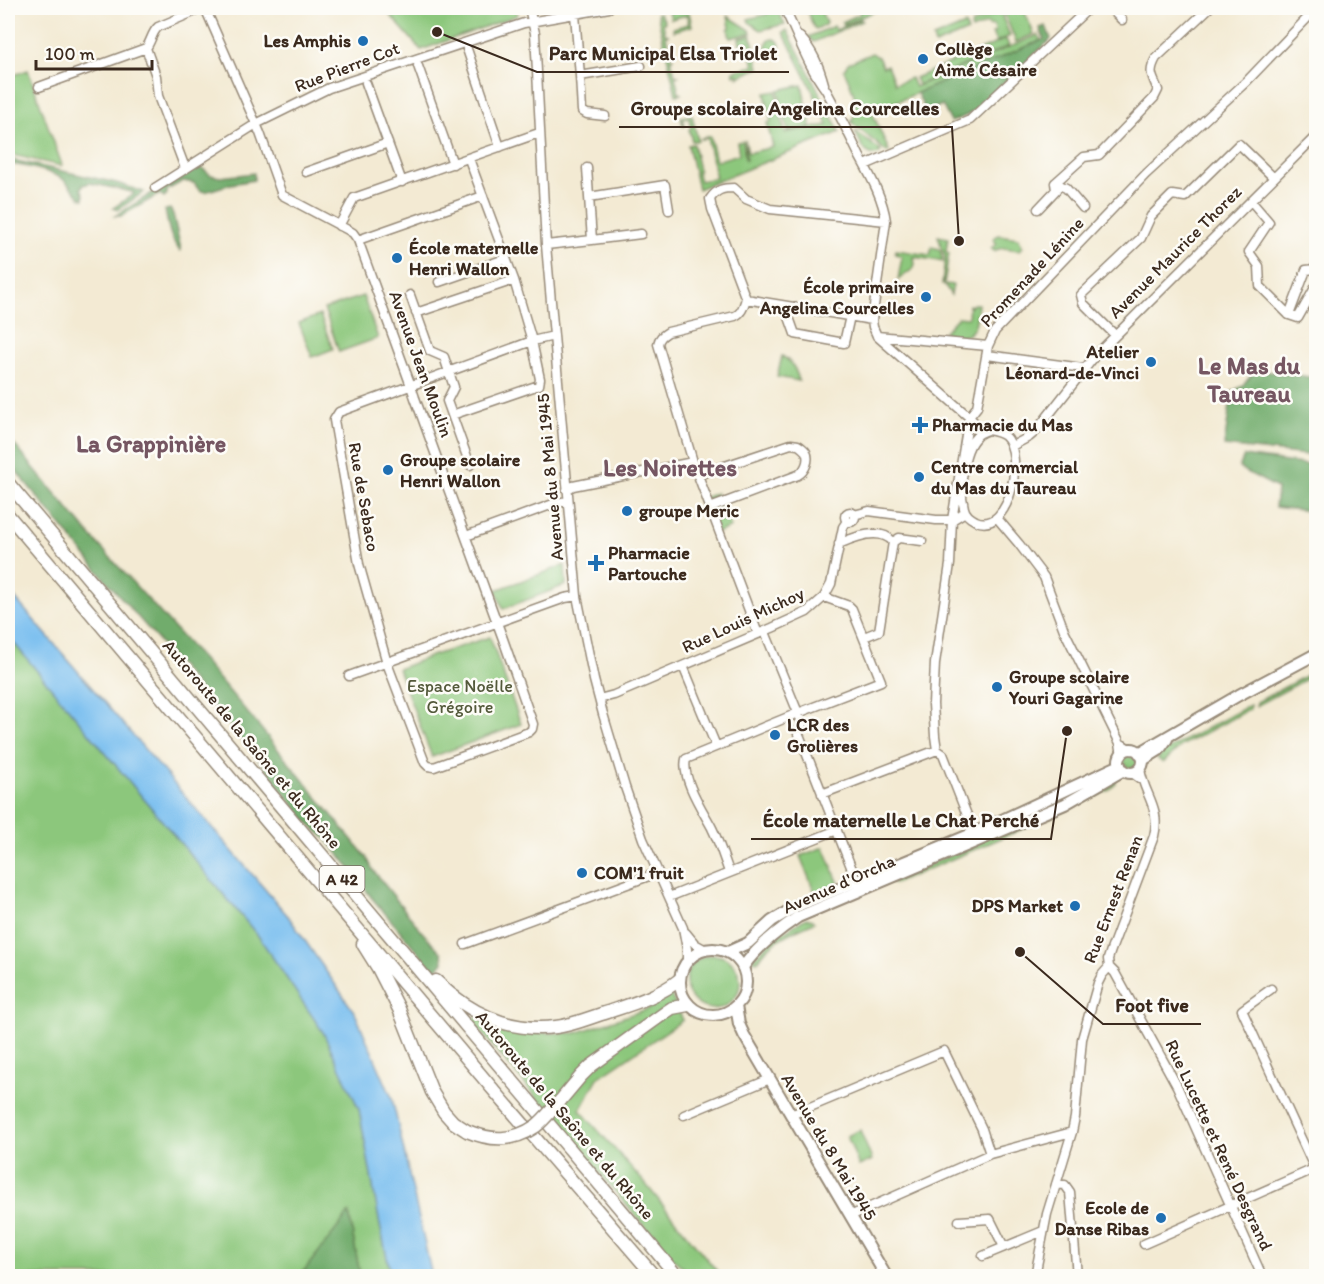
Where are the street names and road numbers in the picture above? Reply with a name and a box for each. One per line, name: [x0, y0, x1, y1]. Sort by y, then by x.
street label: Rue Pierre Cot: [291, 37, 403, 97]
street label: Avenue Maurice Thorez: [1104, 181, 1246, 323]
street label: Promenade Lénine: [975, 212, 1089, 332]
street label: Avenue Jean Moulin: [384, 288, 458, 440]
street label: Avenue du 8 Mai 1945: [532, 393, 568, 561]
street label: Rue de Sebaco: [344, 441, 384, 553]
street label: Rue Louis Michoy: [678, 582, 808, 658]
street label: Autoroute de la Saône et du Rhône: [158, 635, 346, 853]
street label: Rue Ernest Renan: [1078, 832, 1148, 966]
street label: Avenue d'Orcha: [779, 849, 899, 919]
road number: A 42: [320, 866, 364, 892]
street label: Autoroute de la Saône et du Rhône: [471, 1006, 659, 1224]
street label: Rue Lucette et René Desgrand: [1160, 1036, 1278, 1254]
street label: Avenue du 8 Mai 1945: [776, 1069, 882, 1225]

